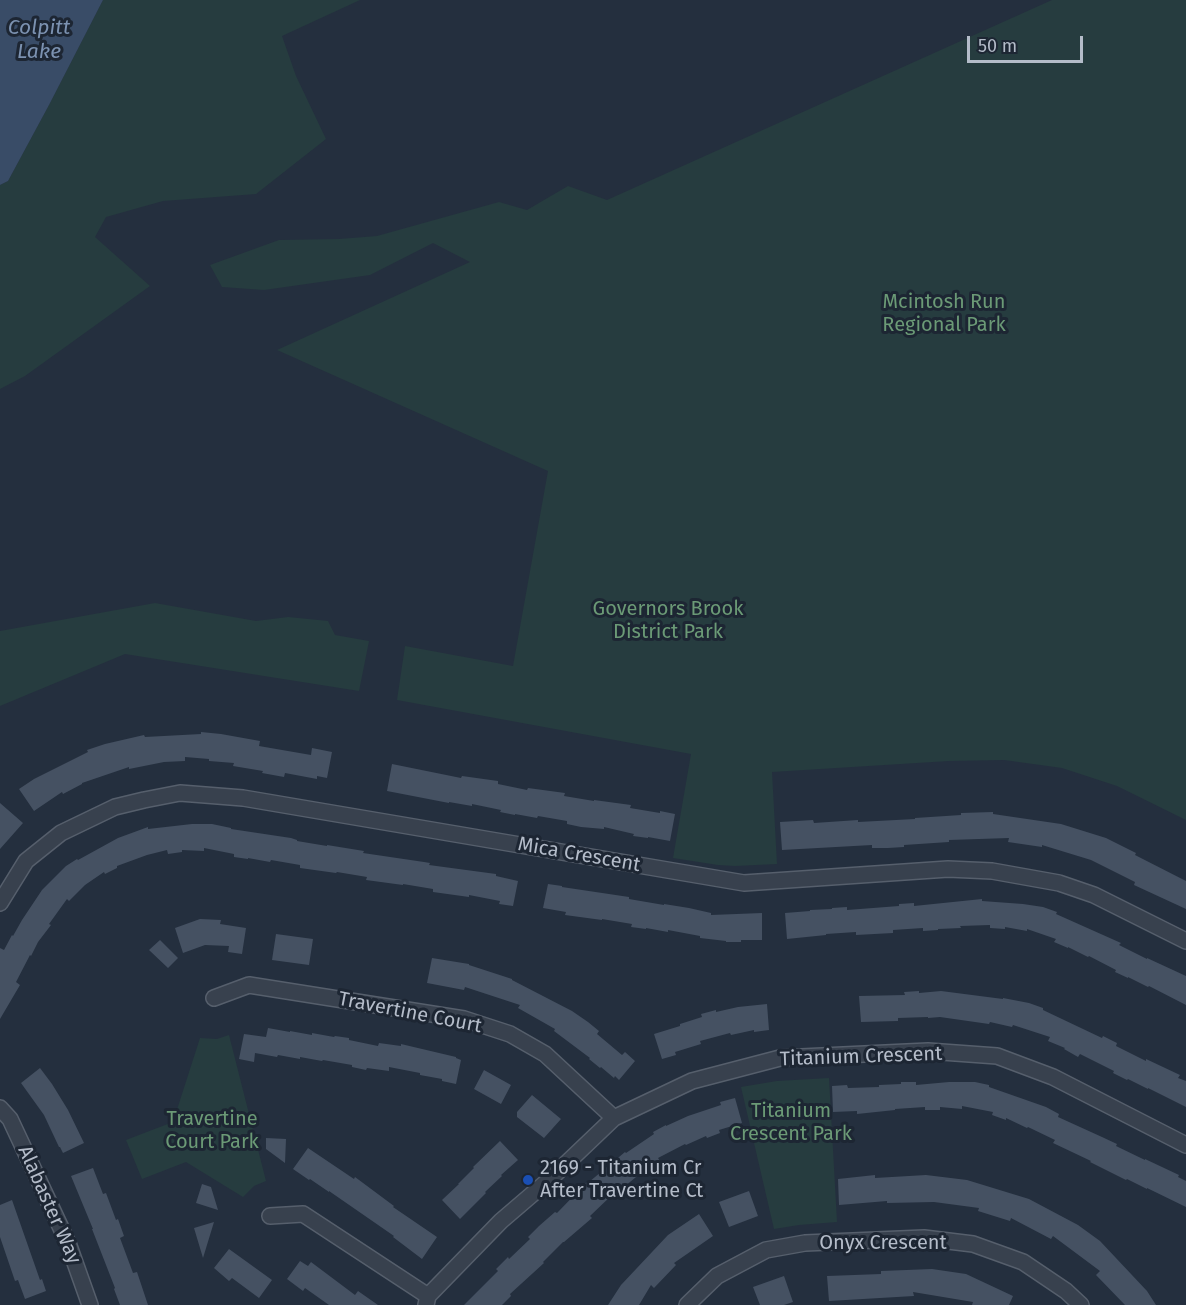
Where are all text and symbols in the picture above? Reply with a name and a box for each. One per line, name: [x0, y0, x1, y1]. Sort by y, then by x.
water label: Colpitt Lake: [8, 15, 70, 65]
scale bar: [970, 24, 1086, 62]
text: 50 m: [978, 35, 1017, 57]
park label: Mcintosh Run Regional Park: [882, 290, 1006, 337]
park label: Governors Brook District Park: [593, 597, 743, 644]
street label: Mica Crescent: [516, 832, 642, 878]
street label: Travertine Court: [336, 987, 484, 1039]
street label: Titanium Crescent: [779, 1042, 943, 1072]
park label: Titanium Crescent Park: [730, 1099, 852, 1146]
park label: Travertine Court Park: [165, 1107, 259, 1154]
street label: Alabaster Way: [12, 1142, 86, 1268]
place label: 2169 - Titanium Cr After Travertine Ct: [540, 1156, 703, 1203]
marker: 2169 - Titanium Cr After Travertine Ct: [521, 1173, 535, 1187]
street label: Onyx Crescent: [819, 1231, 947, 1255]

